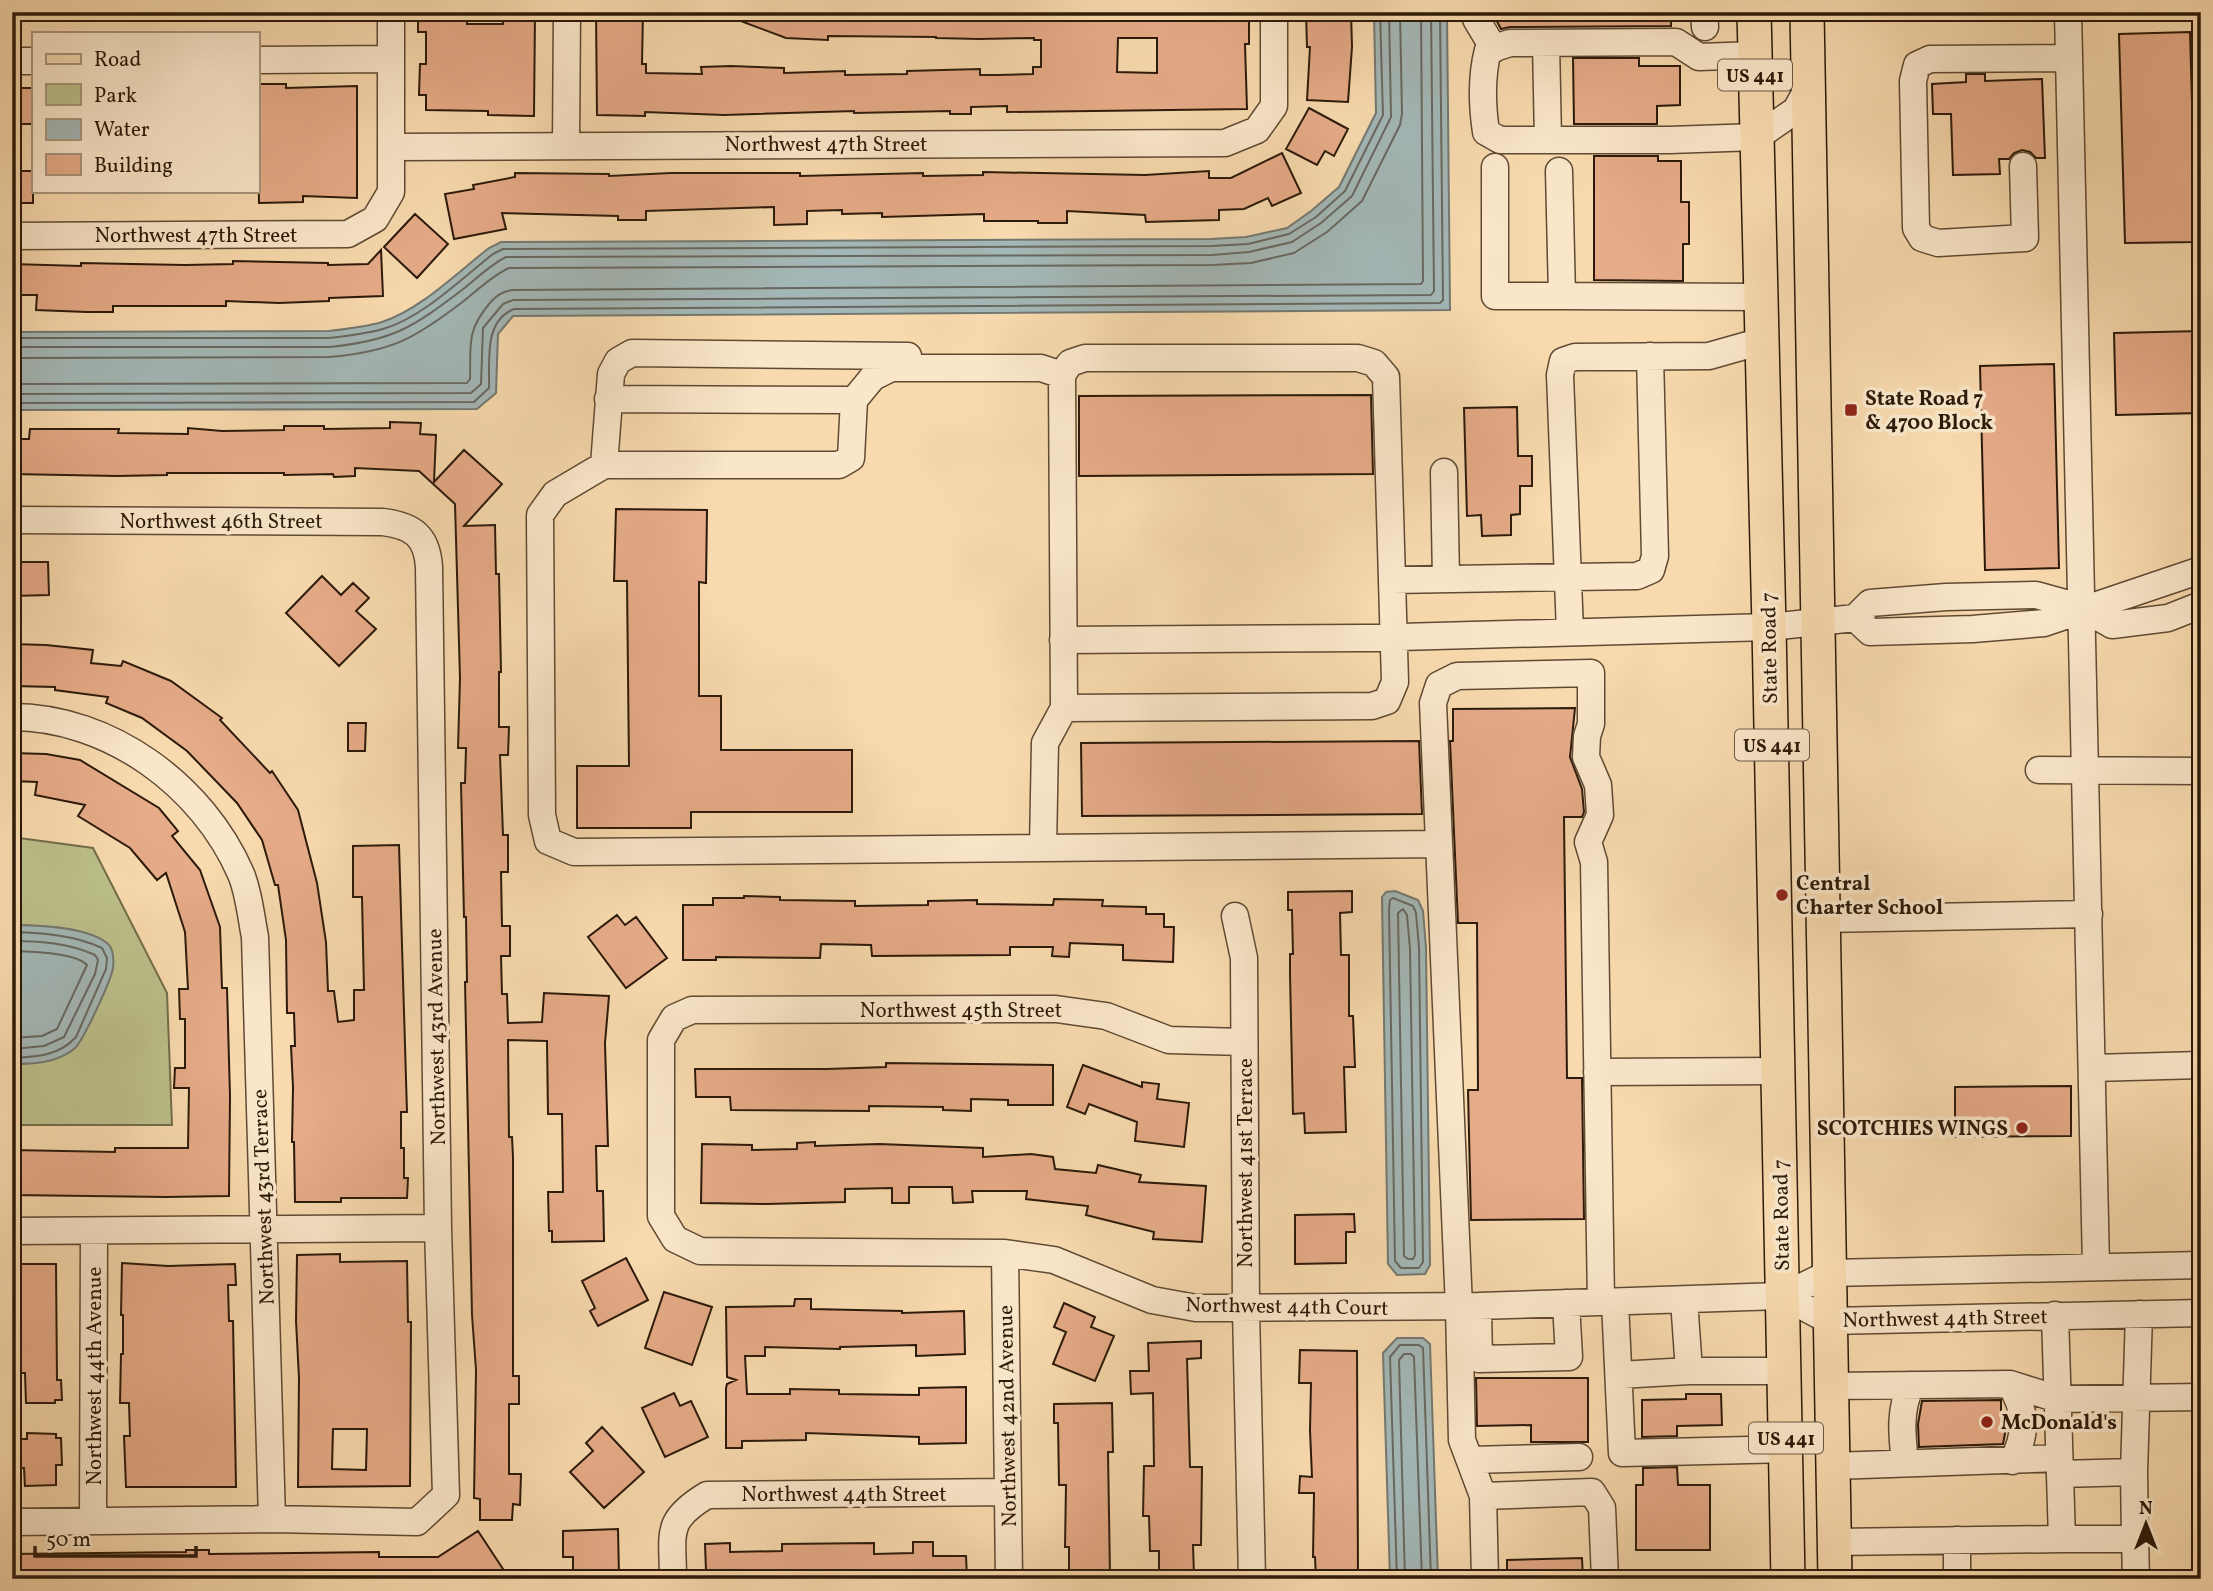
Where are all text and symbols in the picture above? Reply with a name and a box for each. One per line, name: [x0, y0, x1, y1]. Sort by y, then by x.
legend: [32, 32, 259, 192]
text: Road: [94, 46, 141, 75]
road number: US 441: [1718, 60, 1792, 90]
text: Park: [94, 82, 137, 111]
text: Water: [94, 116, 150, 145]
street label: Northwest 47th Street: [724, 131, 928, 160]
text: Building: [94, 152, 173, 181]
street label: Northwest 47th Street: [94, 222, 298, 251]
place label: State Road 7 & 4700 Block: [1865, 385, 1993, 438]
marker: State Road 7 & 4700 Block: [1843, 402, 1859, 418]
street label: Northwest 46th Street: [119, 508, 323, 537]
street label: State Road 7: [1755, 592, 1786, 704]
road number: US 441: [1735, 730, 1809, 760]
place label: Central Charter School: [1796, 870, 1943, 923]
marker: Central Charter School: [1774, 887, 1790, 903]
street label: Northwest 43rd Avenue: [421, 928, 454, 1146]
street label: Northwest 45th Street: [860, 997, 1062, 1026]
street label: Northwest 41st Terrace: [1232, 1058, 1261, 1268]
street label: Northwest 43rd Terrace: [246, 1088, 283, 1305]
place label: SCOTCHIES WINGS: [1817, 1115, 2008, 1144]
marker: SCOTCHIES WINGS: [2014, 1120, 2030, 1136]
street label: State Road 7: [1767, 1159, 1798, 1271]
street label: Northwest 44th Avenue: [81, 1266, 110, 1486]
street label: Northwest 44th Court: [1185, 1291, 1389, 1324]
street label: Northwest 44th Street: [1842, 1303, 2048, 1336]
street label: Northwest 42nd Avenue: [992, 1305, 1025, 1527]
place label: McDonald's: [2001, 1409, 2117, 1438]
marker: McDonald's: [1979, 1414, 1995, 1430]
road number: US 441: [1749, 1422, 1823, 1454]
street label: Northwest 44th Street: [741, 1481, 947, 1510]
north arrow: [2112, 1490, 2182, 1560]
text: N: [2139, 1496, 2153, 1522]
scale bar: [35, 1514, 196, 1558]
text: 50 m: [46, 1526, 91, 1555]

